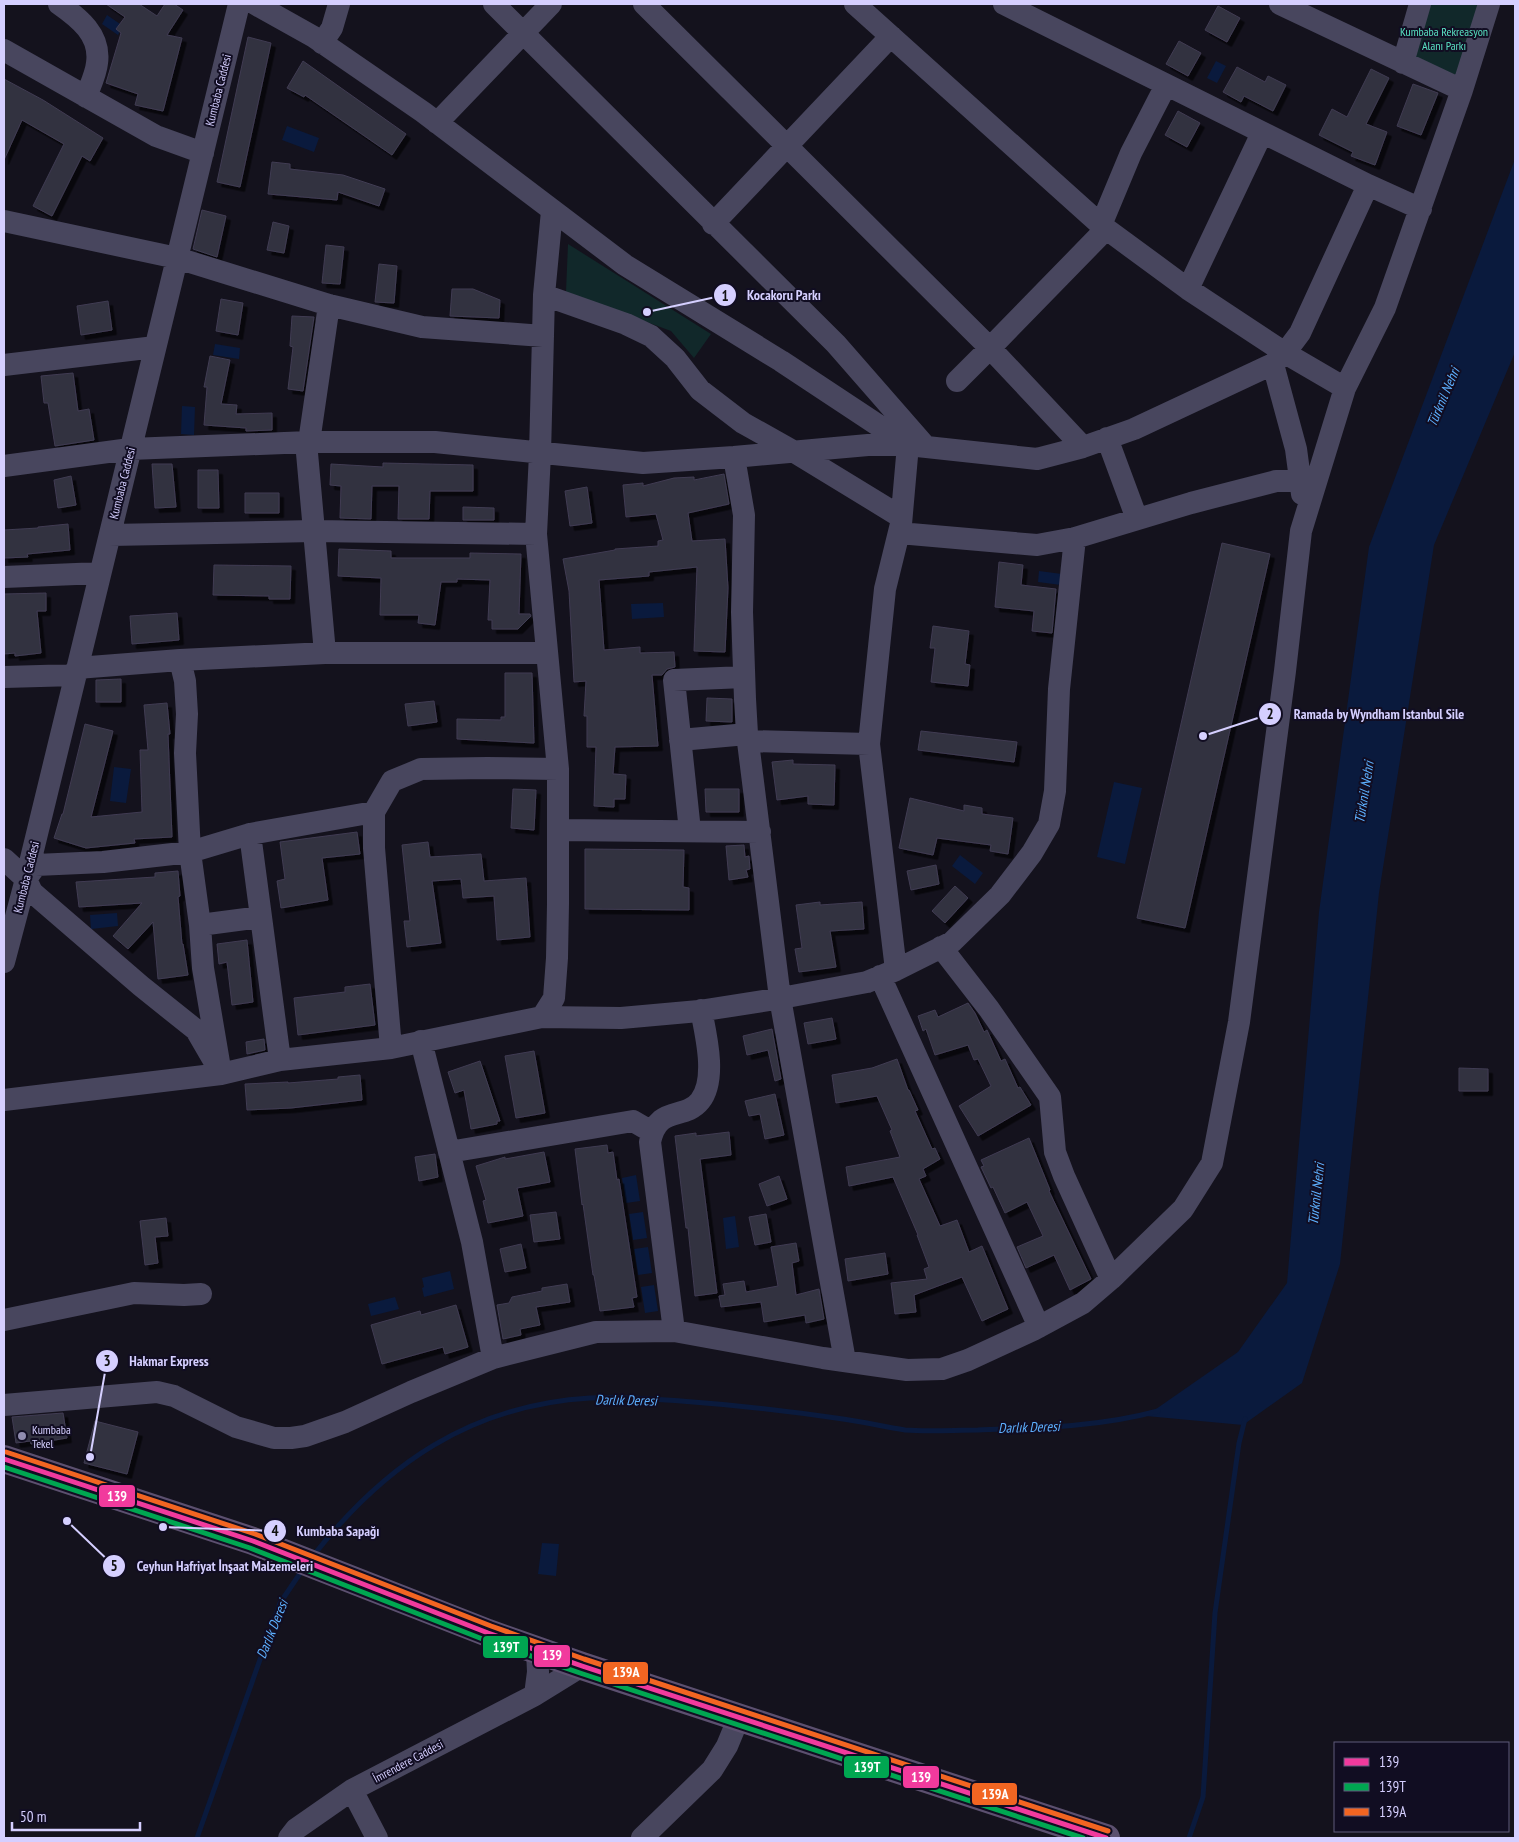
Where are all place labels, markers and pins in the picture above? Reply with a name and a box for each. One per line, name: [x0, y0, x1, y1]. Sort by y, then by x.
callout: Kocakoru Parkı: [712, 281, 831, 310]
callout: Ramada by Wyndham Istanbul Sile: [1258, 699, 1474, 728]
callout: Hakmar Express: [95, 1346, 219, 1375]
place label: Kumbaba Tekel: [32, 1422, 71, 1451]
marker: Kumbaba Tekel: [16, 1430, 28, 1442]
callout: Kumbaba Sapağı: [262, 1517, 390, 1546]
callout: Ceyhun Hafriyat İnşaat Malzemeleri: [101, 1552, 323, 1581]

